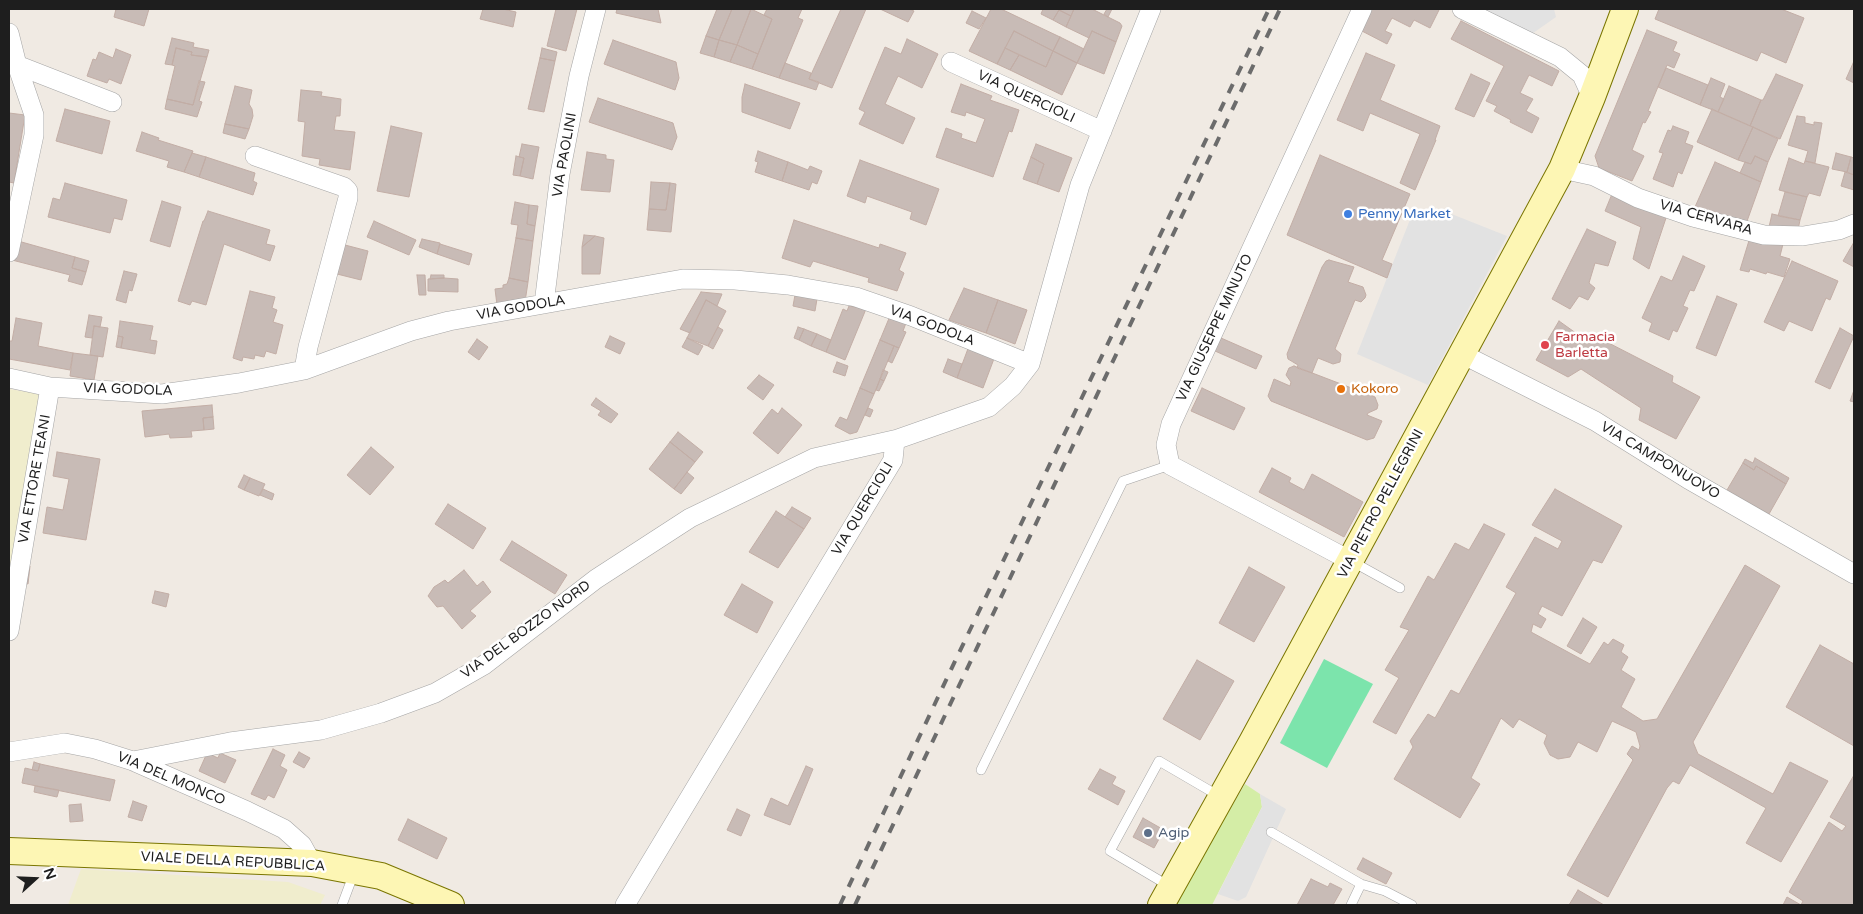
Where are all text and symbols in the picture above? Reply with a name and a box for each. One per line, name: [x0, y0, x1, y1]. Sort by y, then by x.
street label: VIA QUERCIOLI: [975, 67, 1077, 127]
street label: VIA PAOLINI: [549, 111, 581, 199]
street label: VIA CERVARA: [1657, 197, 1755, 239]
place label: Penny Market: [1358, 206, 1451, 222]
marker: Penny Market: [1342, 208, 1354, 220]
street label: VIA GIUSEPPE MINUTO: [1173, 252, 1257, 404]
street label: VIA GODOLA: [475, 292, 567, 324]
street label: VIA GODOLA: [887, 302, 977, 350]
place label: Farmacia Barletta: [1555, 329, 1615, 362]
marker: Farmacia Barletta: [1539, 339, 1551, 351]
street label: VIA GODOLA: [83, 380, 173, 400]
place label: Kokoro: [1351, 381, 1399, 397]
marker: Kokoro: [1335, 383, 1347, 395]
street label: VIA ETTORE TEANI: [15, 413, 55, 545]
street label: VIA CAMPONUOVO: [1597, 419, 1723, 503]
street label: VIA PIETRO PELLEGRINI: [1334, 426, 1428, 582]
street label: VIA QUERCIOLI: [829, 459, 897, 559]
street label: VIA DEL BOZZO NORD: [458, 577, 594, 683]
street label: VIA DEL MONCO: [114, 749, 228, 809]
place label: Agip: [1158, 825, 1189, 841]
marker: Agip: [1142, 827, 1154, 839]
street label: VIALE DELLA REPUBBLICA: [140, 849, 326, 875]
north arrow: [10, 854, 60, 904]
text: N: [40, 866, 59, 882]

